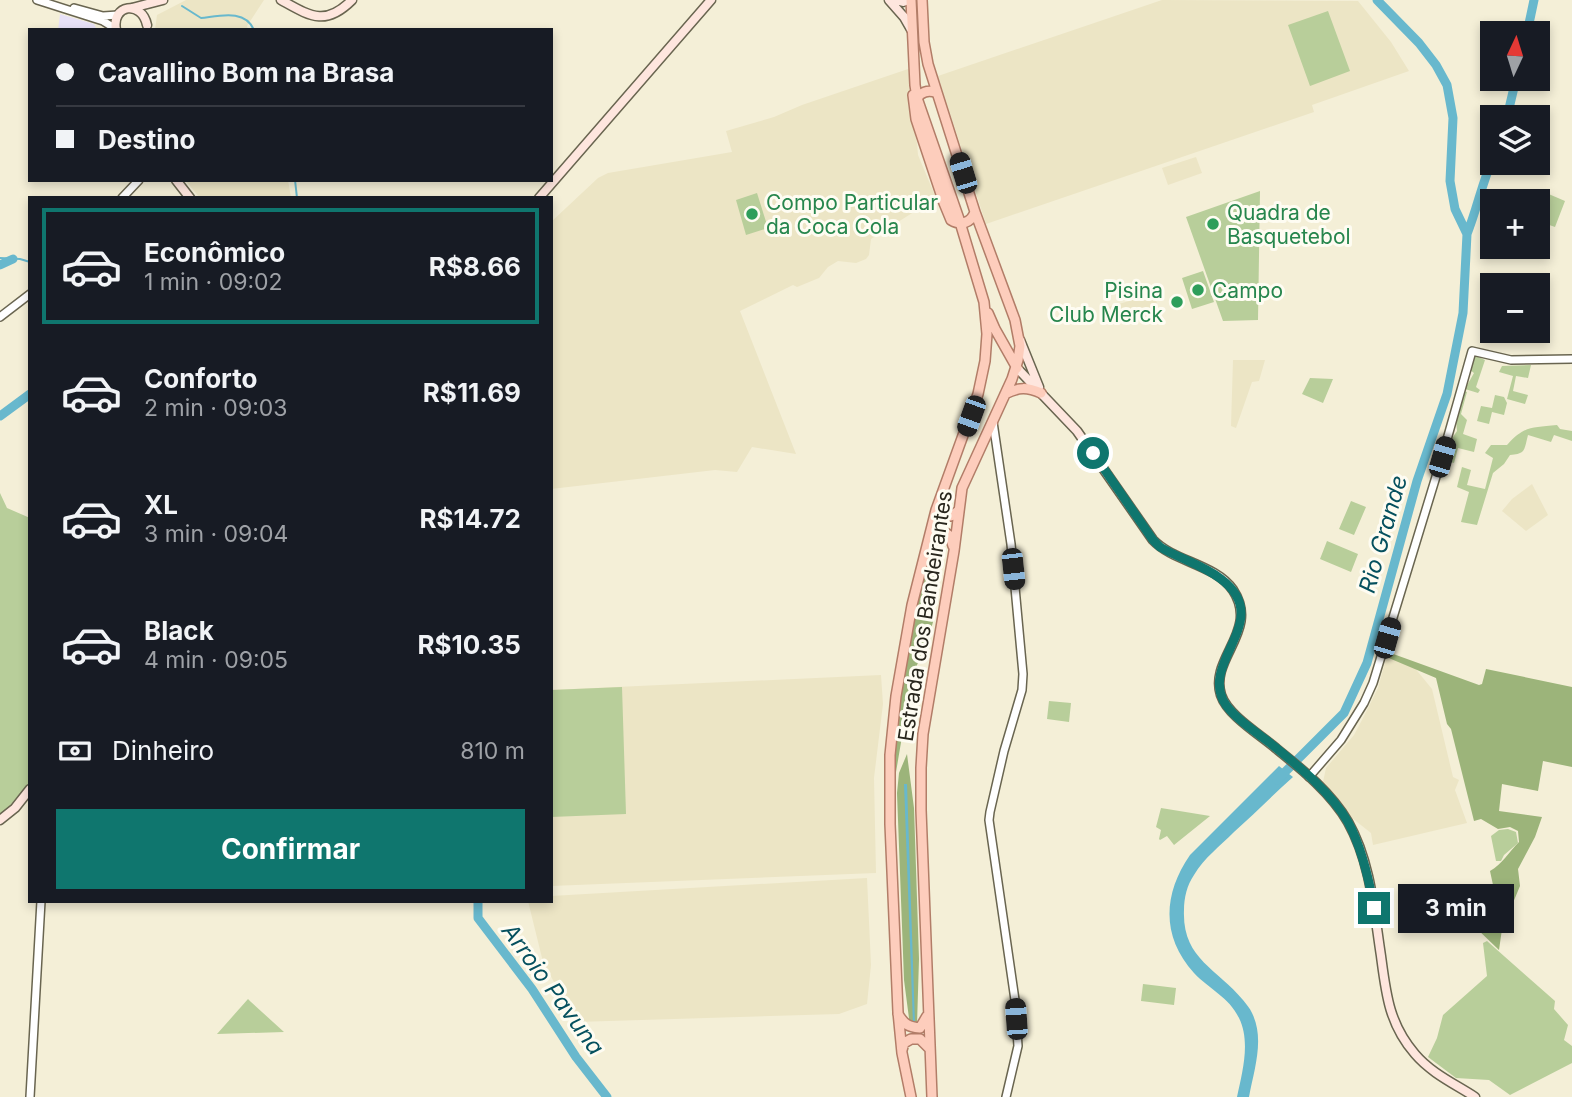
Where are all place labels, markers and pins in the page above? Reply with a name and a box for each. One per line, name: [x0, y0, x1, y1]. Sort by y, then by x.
place label: Compo Particular da Coca Cola: [766, 190, 938, 239]
place label: Quadra de Basquetebol: [1227, 200, 1351, 249]
marker: Compo Particular da Coca Cola: [744, 206, 760, 222]
marker: Quadra de Basquetebol: [1205, 216, 1221, 232]
place label: Pisina Club Merck: [1049, 278, 1163, 327]
place label: Campo: [1212, 278, 1283, 303]
marker: Campo: [1190, 282, 1206, 298]
marker: Pisina Club Merck: [1169, 294, 1185, 310]

